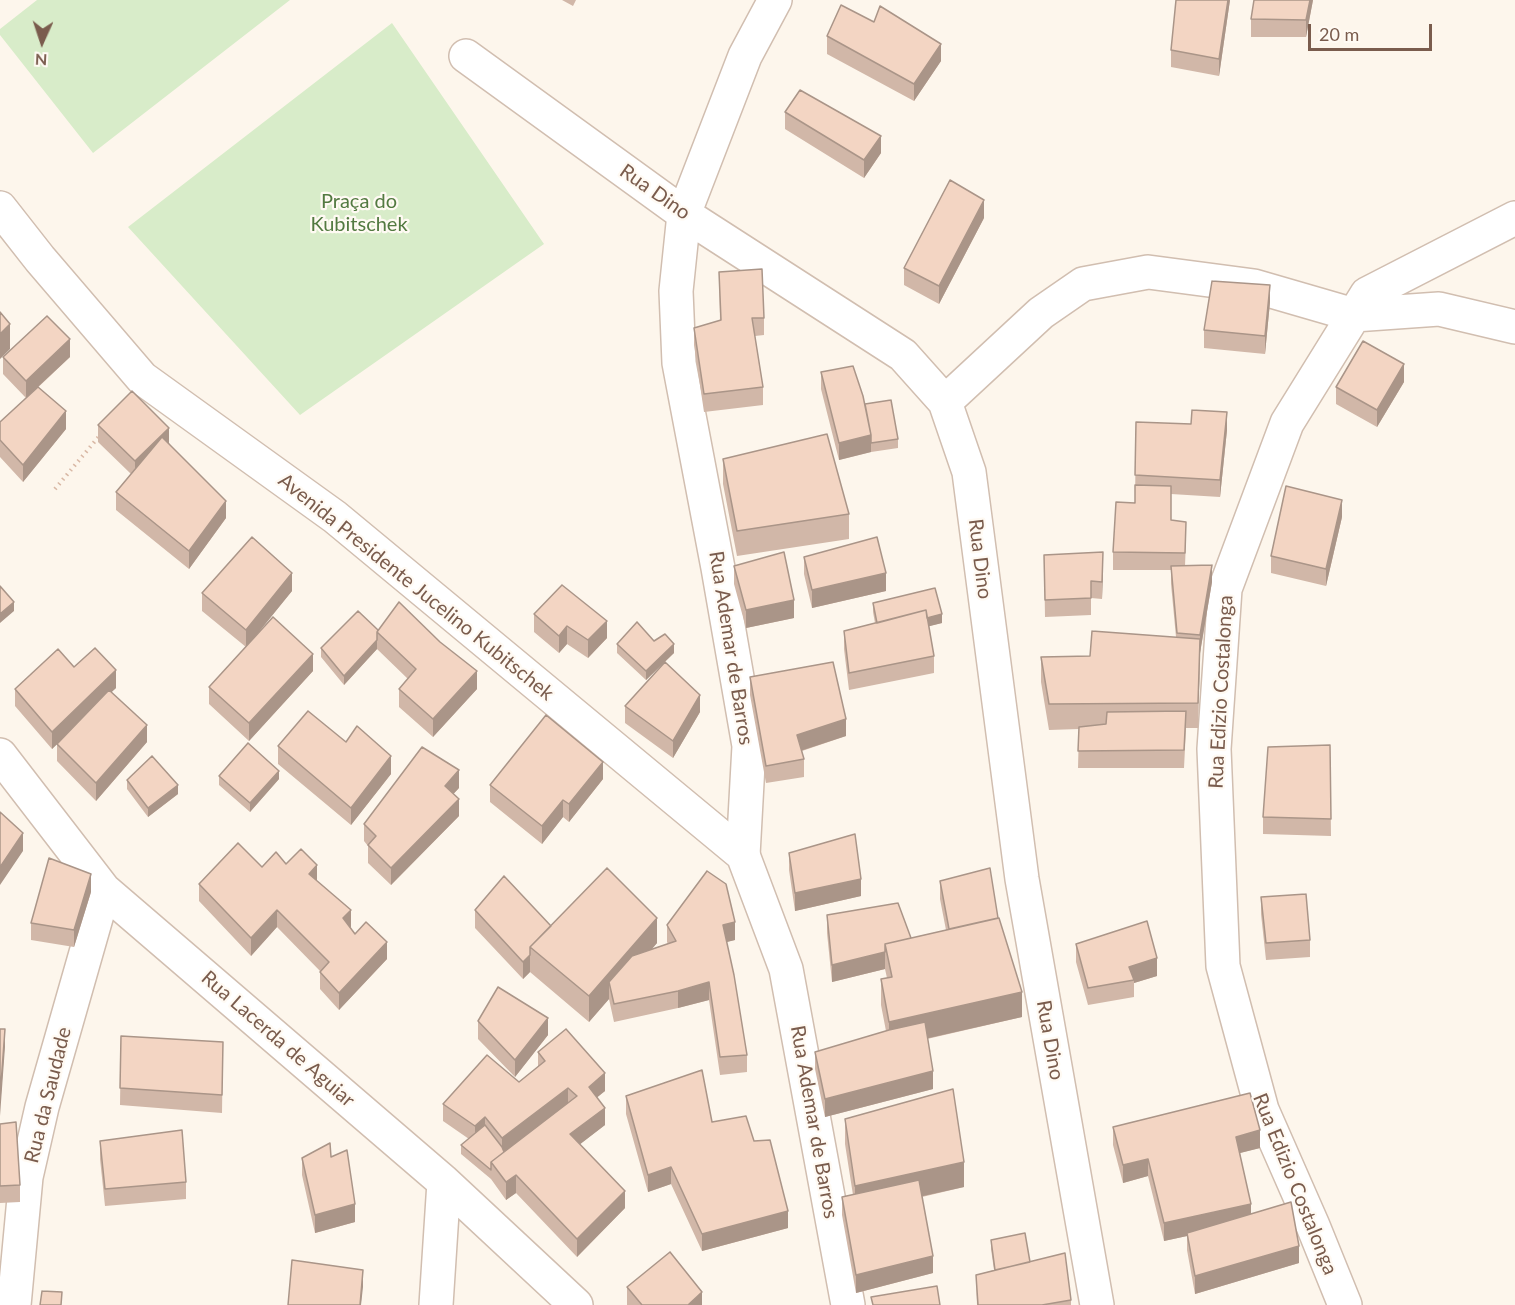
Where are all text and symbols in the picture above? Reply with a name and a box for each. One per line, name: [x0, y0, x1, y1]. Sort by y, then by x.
north arrow: [12, 12, 72, 72]
scale bar: [1311, 12, 1436, 50]
text: 20 m: [1319, 23, 1359, 45]
text: N: [34, 51, 48, 70]
street label: Rua Dino: [615, 159, 695, 225]
park label: Praça do Kubitschek: [310, 190, 408, 237]
street label: Avenida Presidente Jucelino Kubitschek: [273, 468, 559, 706]
street label: Rua Dino: [963, 518, 997, 600]
street label: Rua Ademar de Barros: [704, 549, 758, 747]
street label: Rua Edizio Costalonga: [1204, 595, 1238, 789]
street label: Rua Lacerda de Aguiar: [196, 966, 360, 1112]
street label: Rua Dino: [1031, 998, 1069, 1082]
street label: Rua Ademar de Barros: [785, 1023, 843, 1221]
street label: Rua da Saudade: [20, 1025, 76, 1165]
street label: Rua Edizio Costalonga: [1248, 1090, 1342, 1278]

